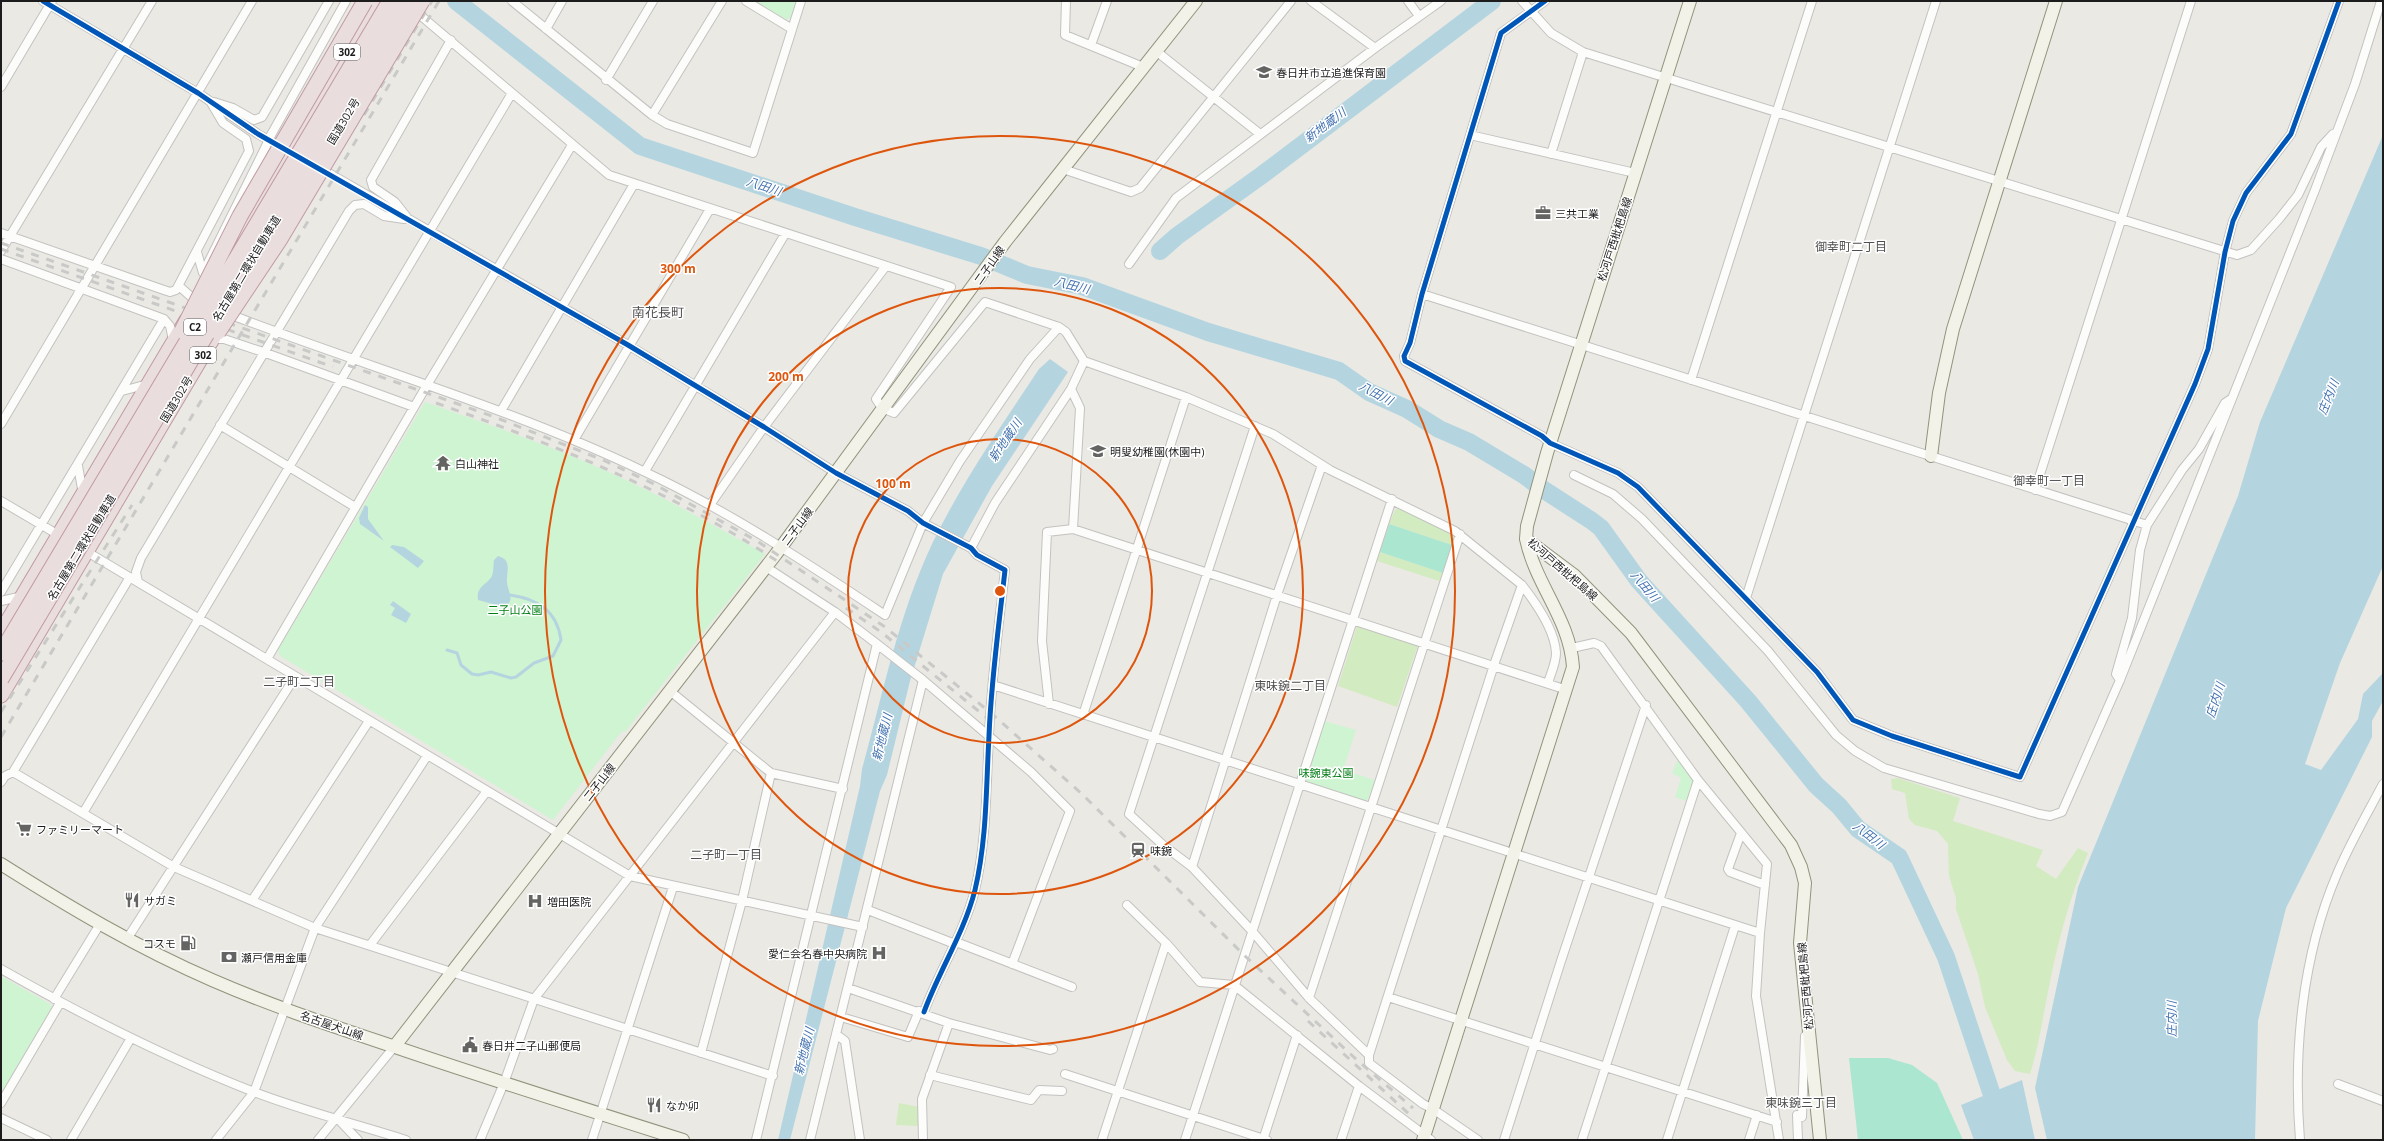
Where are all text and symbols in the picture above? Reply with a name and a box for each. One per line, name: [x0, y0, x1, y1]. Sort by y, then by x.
road number: 302: [334, 44, 360, 60]
school or university icon: 春日井市立追進保育園: [1255, 63, 1273, 81]
place label: 春日井市立追進保育園: [1276, 65, 1386, 80]
street label: 国道302号: [323, 95, 363, 147]
water label: 新地蔵川: [1301, 103, 1351, 146]
water label: 八田川: [744, 172, 786, 200]
street label: 松河戸西枇杷島線: [1593, 195, 1635, 283]
office icon: 三共工業: [1534, 204, 1552, 222]
place label: 三共工業: [1555, 206, 1599, 221]
street label: 名古屋第二環状自動車道: [208, 212, 284, 324]
district label: 御幸町二丁目: [1815, 238, 1887, 255]
street label: 二子山線: [970, 243, 1008, 287]
text: 300 m: [660, 260, 696, 277]
water label: 八田川: [1052, 272, 1093, 298]
district label: 南花長町: [632, 303, 684, 321]
road number: C2: [184, 319, 206, 335]
road number: 302: [190, 347, 216, 363]
text: 200 m: [768, 368, 804, 385]
street label: 国道302号: [156, 373, 196, 425]
water label: 庄内川: [2313, 375, 2343, 417]
water label: 八田川: [1356, 377, 1398, 410]
water label: 新地蔵川: [985, 414, 1027, 465]
school or university icon: 明叟幼稚園(休園中): [1089, 442, 1107, 460]
place label: 明叟幼稚園(休園中): [1110, 444, 1205, 459]
temple icon: 白山神社: [434, 454, 452, 472]
place label: 白山神社: [455, 456, 499, 471]
district label: 御幸町一丁目: [2013, 472, 2085, 489]
text: 100 m: [875, 475, 911, 492]
street label: 名古屋第二環状自動車道: [43, 491, 119, 603]
street label: 二子山線: [778, 504, 816, 548]
street label: 松河戸西枇杷島線: [1525, 534, 1601, 604]
water label: 八田川: [1627, 567, 1664, 607]
centre of rings: [993, 584, 1007, 598]
park label: 二子山公園: [488, 602, 543, 617]
district label: 二子町二丁目: [263, 673, 335, 690]
district label: 東味鋺二丁目: [1254, 677, 1326, 694]
water label: 庄内川: [2201, 678, 2229, 720]
water label: 新地蔵川: [868, 710, 897, 762]
street label: 二子山線: [580, 760, 618, 804]
park label: 味鋺東公園: [1299, 765, 1354, 780]
water label: 八田川: [1850, 817, 1890, 854]
supermarket icon: ファミリーマート: [15, 820, 33, 838]
place label: ファミリーマート: [36, 822, 124, 837]
station icon: 味鋺: [1129, 841, 1147, 859]
place label: 味鋺: [1150, 843, 1172, 858]
district label: 二子町一丁目: [690, 846, 762, 863]
restaurant icon: サガミ: [123, 891, 141, 909]
hospital icon: 増田医院: [526, 892, 544, 910]
place label: サガミ: [144, 893, 177, 908]
place label: 増田医院: [547, 894, 591, 909]
fuel station icon: コスモ: [179, 934, 197, 952]
place label: コスモ: [143, 936, 176, 951]
street label: 松河戸西枇杷島線: [1794, 942, 1816, 1030]
hospital icon: 愛仁会名春中央病院: [870, 944, 888, 962]
place label: 愛仁会名春中央病院: [768, 946, 867, 961]
bank icon: 瀬戸信用金庫: [220, 948, 238, 966]
place label: 瀬戸信用金庫: [241, 950, 307, 965]
water label: 庄内川: [2163, 999, 2180, 1037]
street label: 名古屋犬山線: [298, 1007, 366, 1043]
water label: 新地蔵川: [790, 1024, 819, 1076]
public building icon: 春日井二子山郵便局: [461, 1036, 479, 1054]
place label: 春日井二子山郵便局: [482, 1038, 581, 1053]
district label: 東味鋺三丁目: [1765, 1094, 1837, 1111]
restaurant icon: なか卯: [645, 1096, 663, 1114]
place label: なか卯: [666, 1098, 699, 1113]

